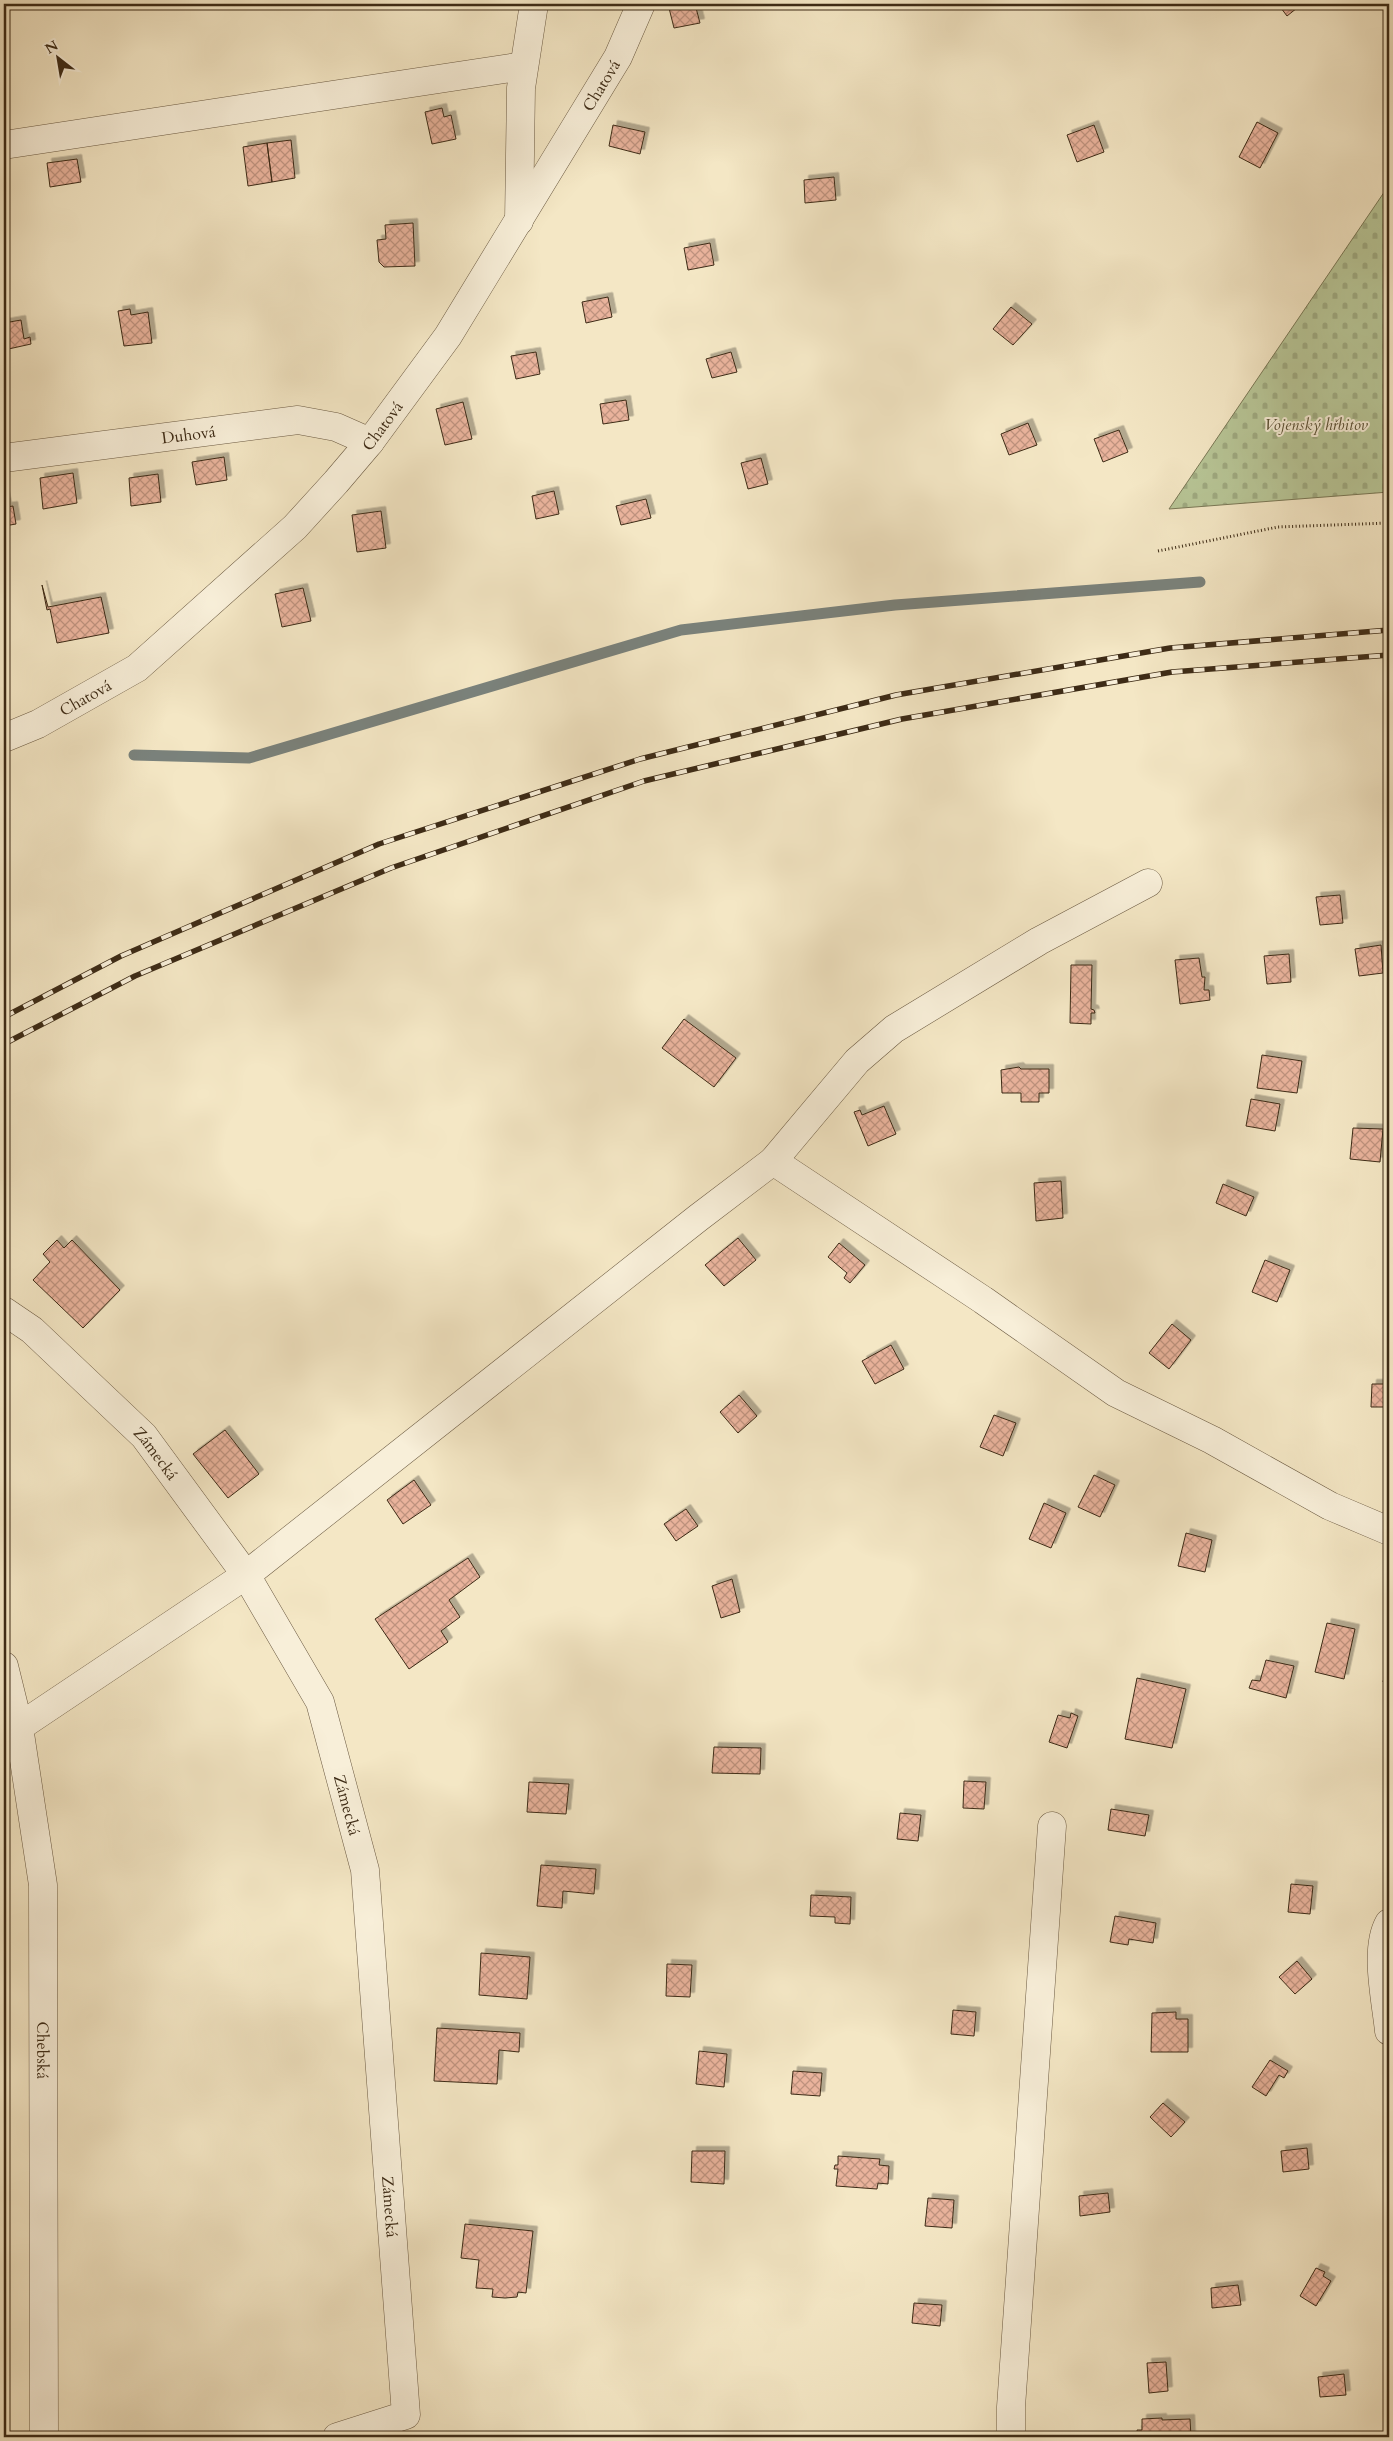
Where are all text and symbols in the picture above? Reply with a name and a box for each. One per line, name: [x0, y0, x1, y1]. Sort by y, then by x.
north arrow: [32, 32, 82, 82]
text: N: [41, 36, 62, 59]
street label: Chatová: [578, 56, 626, 116]
street label: Chatová: [357, 397, 409, 456]
park label: Vojenský hřbitov: [1264, 414, 1369, 436]
street label: Duhová: [160, 421, 217, 450]
street label: Chatová: [56, 675, 116, 722]
street label: Zámecká: [128, 1422, 183, 1485]
street label: Zámecká: [328, 1772, 365, 1838]
street label: Chebská: [31, 2021, 53, 2079]
street label: Zámecká: [376, 2175, 403, 2239]

